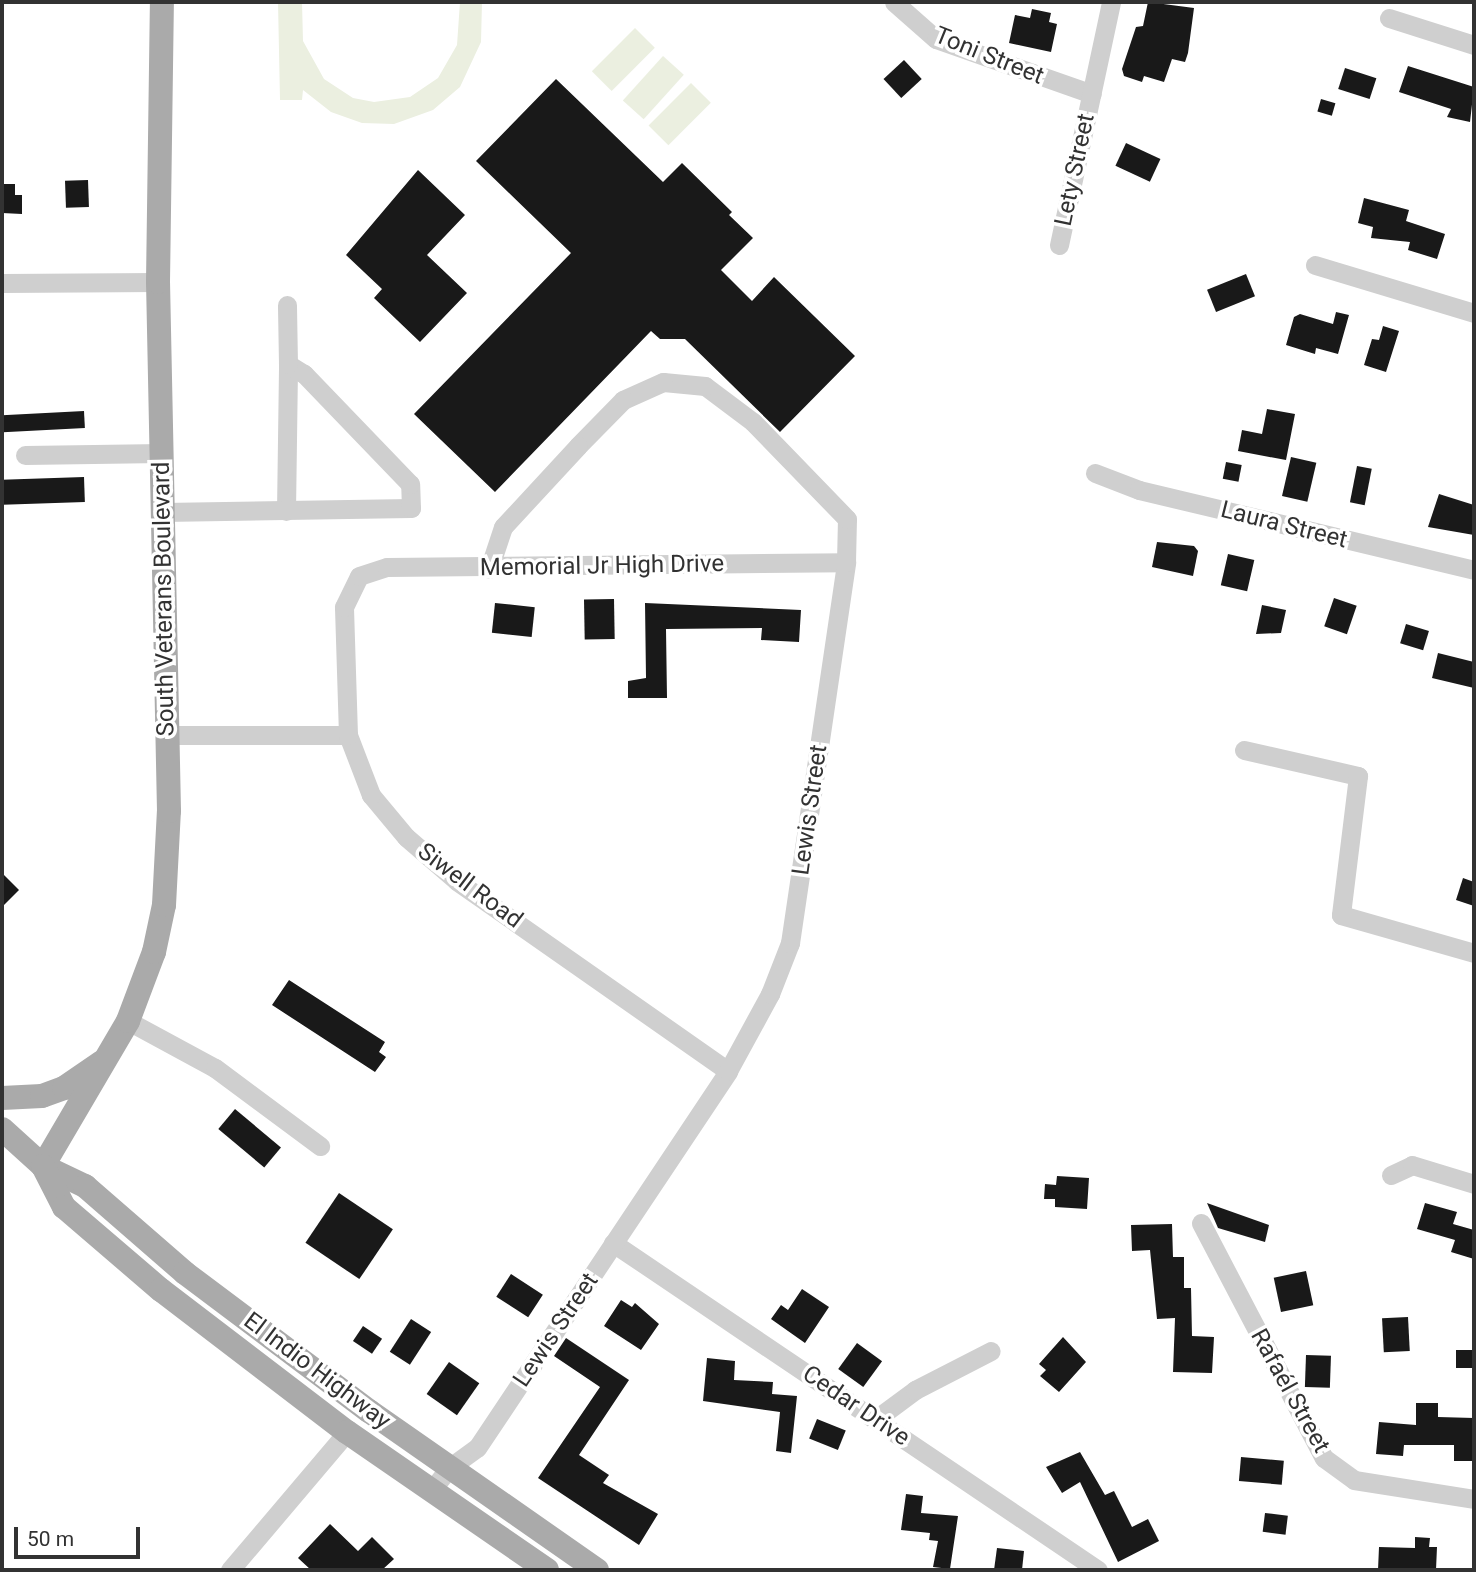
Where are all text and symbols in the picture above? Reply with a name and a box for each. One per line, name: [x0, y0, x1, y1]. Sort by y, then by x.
street label: Toni Street: [930, 21, 1048, 91]
street label: Lety Street: [1049, 111, 1101, 229]
street label: South Veterans Boulevard: [147, 461, 181, 737]
street label: Laura Street: [1218, 495, 1350, 555]
street label: Memorial Jr High Drive: [480, 549, 724, 583]
street label: Lewis Street: [787, 743, 833, 877]
street label: Siwell Road: [412, 837, 528, 935]
street label: Lewis Street: [507, 1268, 605, 1392]
street label: El Indio Highway: [238, 1306, 396, 1436]
street label: Rafaél Street: [1244, 1324, 1336, 1458]
street label: Cedar Drive: [797, 1360, 915, 1452]
scale bar: [18, 1512, 144, 1556]
text: 50 m: [27, 1527, 74, 1551]

